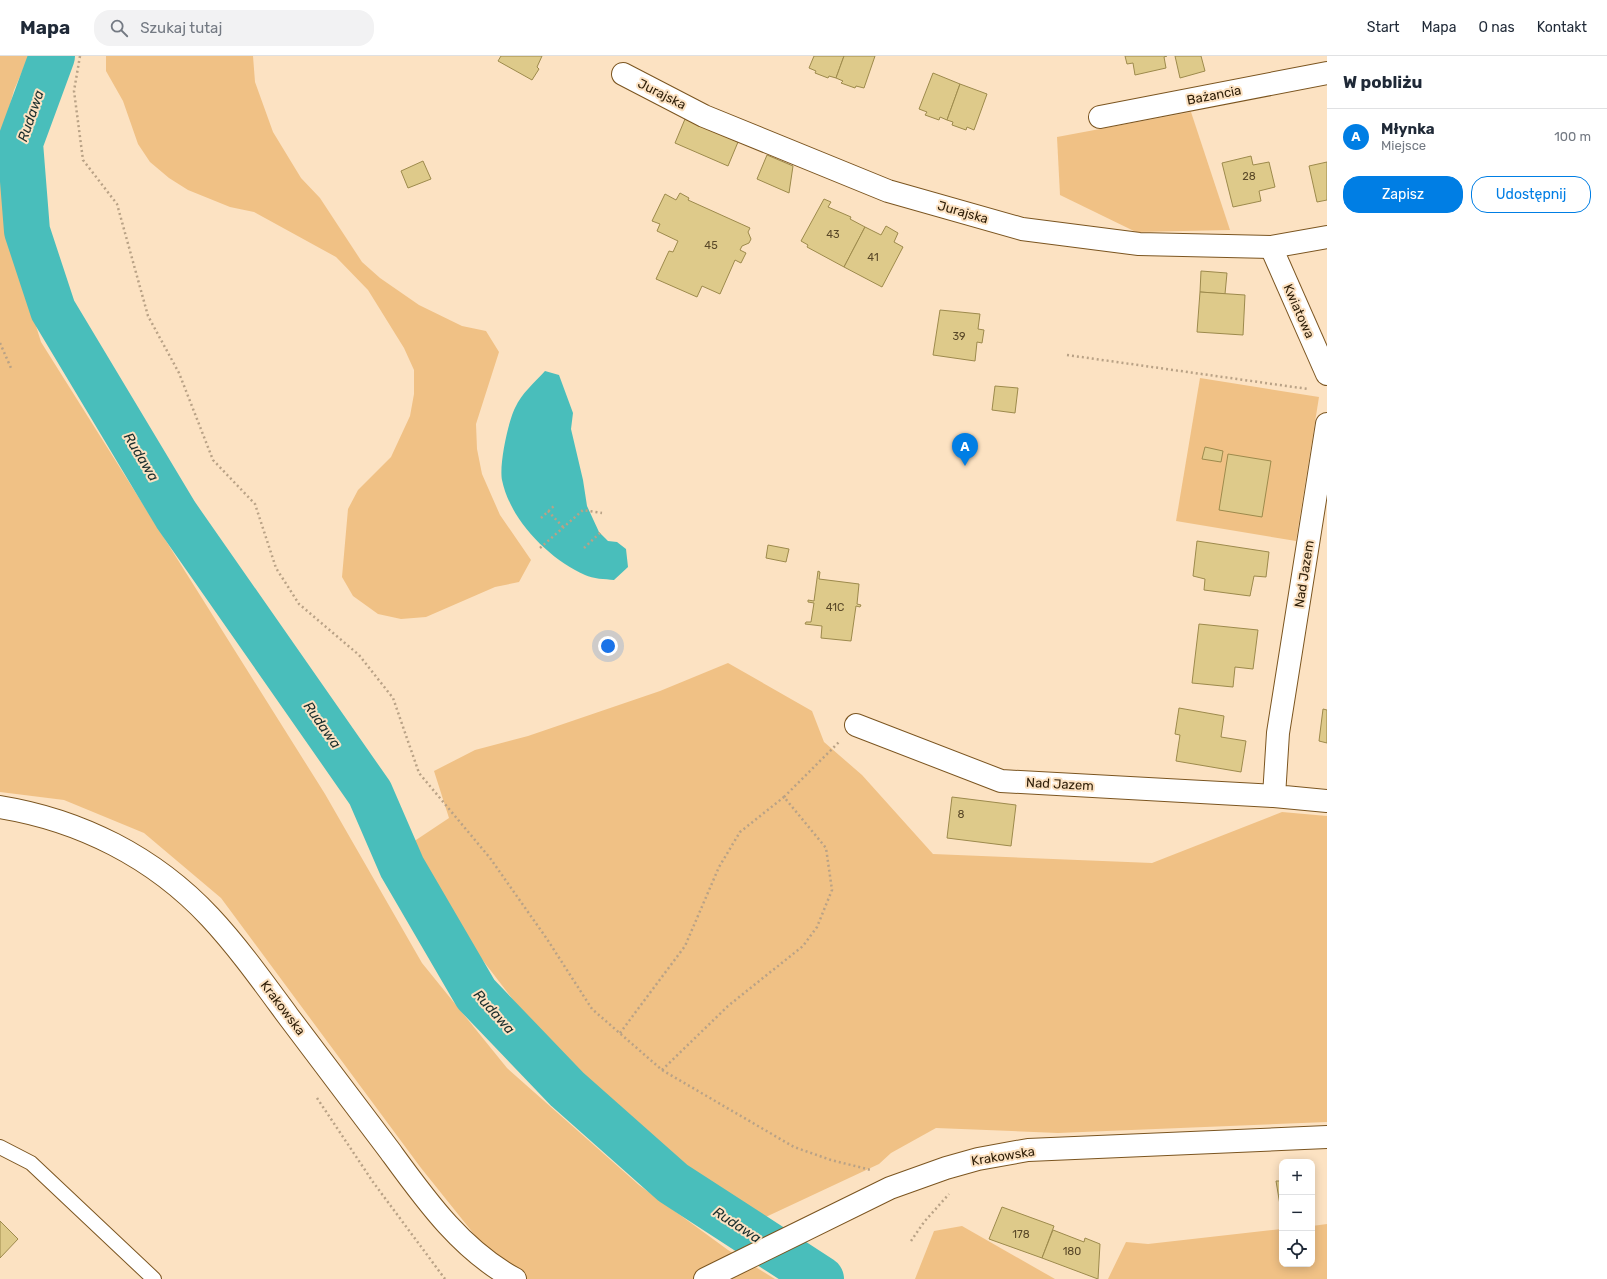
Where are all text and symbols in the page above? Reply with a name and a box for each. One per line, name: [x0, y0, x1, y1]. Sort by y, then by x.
search box: [94, 10, 374, 46]
text: Mapa: [20, 16, 70, 39]
icon: search: [108, 17, 130, 39]
text: Szukaj tutaj: [140, 19, 222, 37]
text: Start: [1367, 19, 1399, 36]
text: Mapa: [1421, 19, 1456, 36]
text: O nas: [1478, 19, 1515, 36]
text: Kontakt: [1537, 19, 1587, 36]
text: W pobliżu: [1343, 72, 1422, 92]
street label: Jurajska: [635, 76, 689, 112]
street label: Bażancia: [1186, 82, 1242, 108]
water label: Rudawa: [14, 88, 48, 144]
text: Młynka: [1381, 120, 1435, 138]
text: A: [1351, 129, 1361, 144]
text: 100 m: [1554, 129, 1591, 144]
text: Miejsce: [1381, 138, 1426, 153]
house number: 28: [1242, 170, 1256, 183]
button: Zapisz: [1343, 176, 1463, 213]
button: Udostępnij: [1471, 176, 1591, 213]
street label: Jurajska: [936, 198, 990, 226]
house number: 43: [826, 228, 840, 241]
house number: 45: [704, 239, 718, 252]
house number: 41: [867, 251, 879, 264]
street label: Kwiatowa: [1280, 282, 1318, 340]
house number: 39: [952, 330, 966, 343]
water label: Rudawa: [120, 430, 162, 484]
pin: A: [952, 433, 978, 466]
street label: Nad Jazem: [1291, 539, 1317, 609]
house number: 41C: [826, 601, 844, 614]
your location: [598, 636, 618, 656]
water label: Rudawa: [300, 698, 344, 752]
street label: Nad Jazem: [1026, 775, 1094, 793]
house number: 8: [958, 808, 965, 821]
street label: Krakowska: [258, 978, 308, 1038]
water label: Rudawa: [470, 986, 518, 1038]
street label: Krakowska: [970, 1144, 1036, 1168]
map controls: [1279, 1159, 1315, 1267]
button: +: [1279, 1159, 1315, 1195]
button: −: [1279, 1195, 1315, 1231]
water label: Rudawa: [710, 1203, 764, 1247]
house number: 178: [1012, 1228, 1030, 1241]
button: locate: [1279, 1231, 1315, 1267]
house number: 180: [1063, 1245, 1081, 1258]

